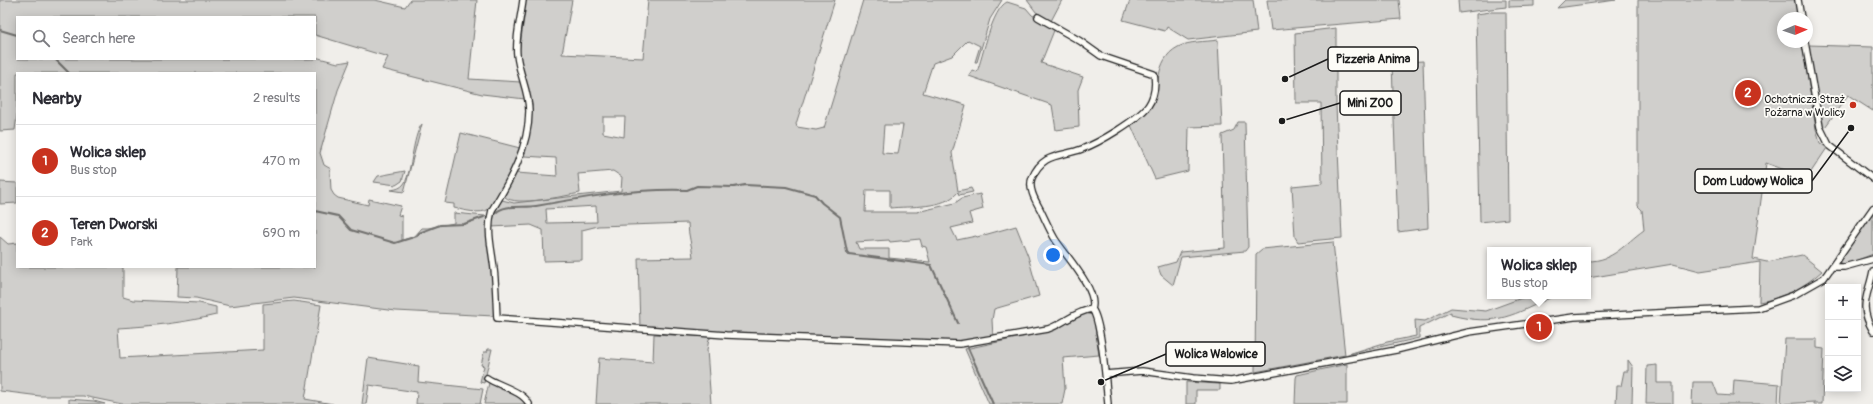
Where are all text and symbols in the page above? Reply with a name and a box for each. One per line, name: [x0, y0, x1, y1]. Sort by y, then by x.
north arrow: [1777, 12, 1813, 48]
search box: [16, 16, 316, 60]
icon: search: [30, 27, 52, 49]
text: Search here: [62, 29, 135, 48]
callout: Pizzeria Anima: [1328, 47, 1418, 71]
text: Pizzeria Anima: [1336, 52, 1411, 67]
pin: 2: [1735, 78, 1761, 108]
text: Nearby: [32, 88, 81, 109]
text: 2 results: [253, 90, 300, 106]
callout: Mini ZOO: [1340, 91, 1401, 115]
place label: Ochotnicza Straż Pożarna w Wolicy: [1764, 93, 1845, 119]
text: Mini ZOO: [1347, 96, 1393, 111]
marker: Ochotnicza Straż Pożarna w Wolicy: [1848, 100, 1858, 110]
text: Wolica sklep: [70, 143, 146, 162]
text: 1: [42, 153, 48, 169]
text: 470 m: [262, 153, 300, 169]
text: Bus stop: [70, 162, 117, 178]
callout: Dom Ludowy Wolica: [1695, 169, 1812, 193]
text: Dom Ludowy Wolica: [1703, 174, 1804, 189]
text: Teren Dworski: [70, 215, 157, 234]
text: 2: [41, 225, 49, 241]
text: 690 m: [262, 225, 300, 241]
text: Park: [70, 234, 93, 250]
your location: [1043, 245, 1063, 265]
popup: [1487, 247, 1591, 299]
text: Wolica sklep: [1501, 256, 1577, 275]
text: Bus stop: [1501, 275, 1548, 291]
map controls: [1825, 284, 1861, 392]
button: +: [1825, 284, 1861, 320]
pin: 1: [1526, 312, 1552, 342]
button: −: [1825, 320, 1861, 356]
callout: Wolica Walowice: [1166, 342, 1265, 366]
text: Wolica Walowice: [1174, 347, 1259, 362]
button: layers: [1825, 356, 1861, 392]

